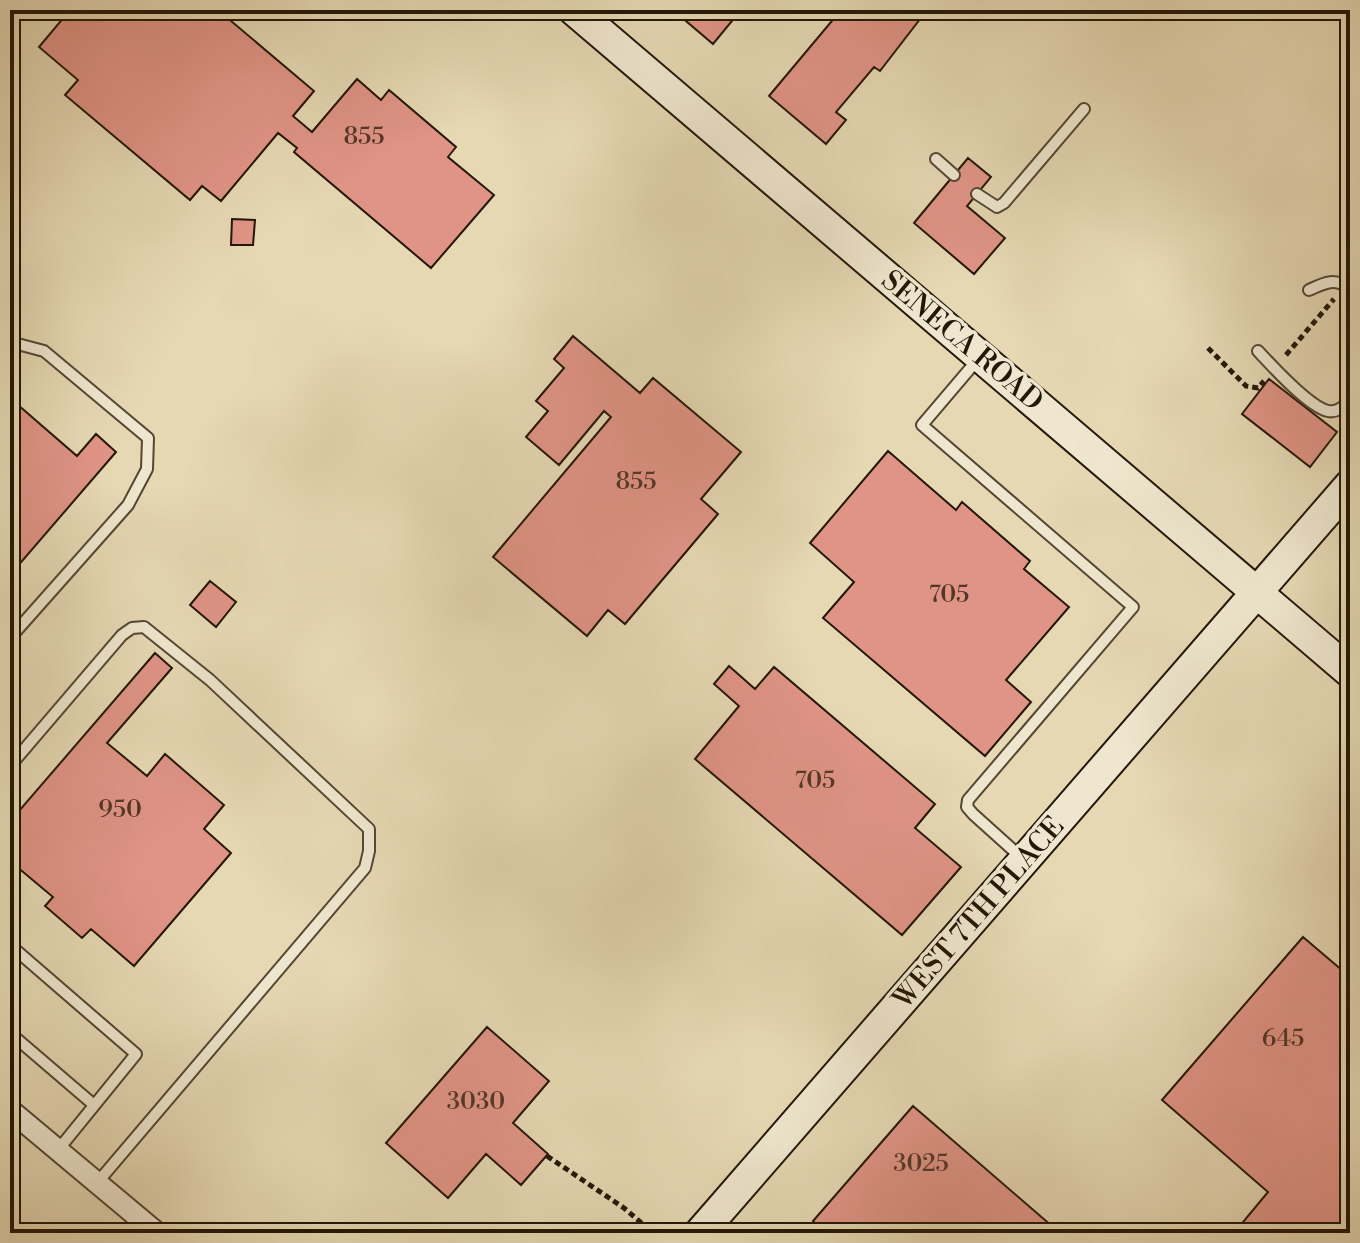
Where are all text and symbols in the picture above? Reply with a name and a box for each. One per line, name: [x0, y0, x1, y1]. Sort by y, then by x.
house number: 855: [343, 122, 385, 152]
street label: SENECA ROAD: [874, 263, 1050, 419]
house number: 855: [615, 467, 657, 497]
house number: 705: [929, 580, 969, 610]
house number: 705: [795, 766, 835, 796]
house number: 950: [98, 795, 142, 825]
street label: WEST 7TH PLACE: [885, 810, 1072, 1017]
house number: 645: [1262, 1024, 1304, 1054]
house number: 3030: [447, 1087, 505, 1117]
house number: 3025: [893, 1149, 949, 1179]

